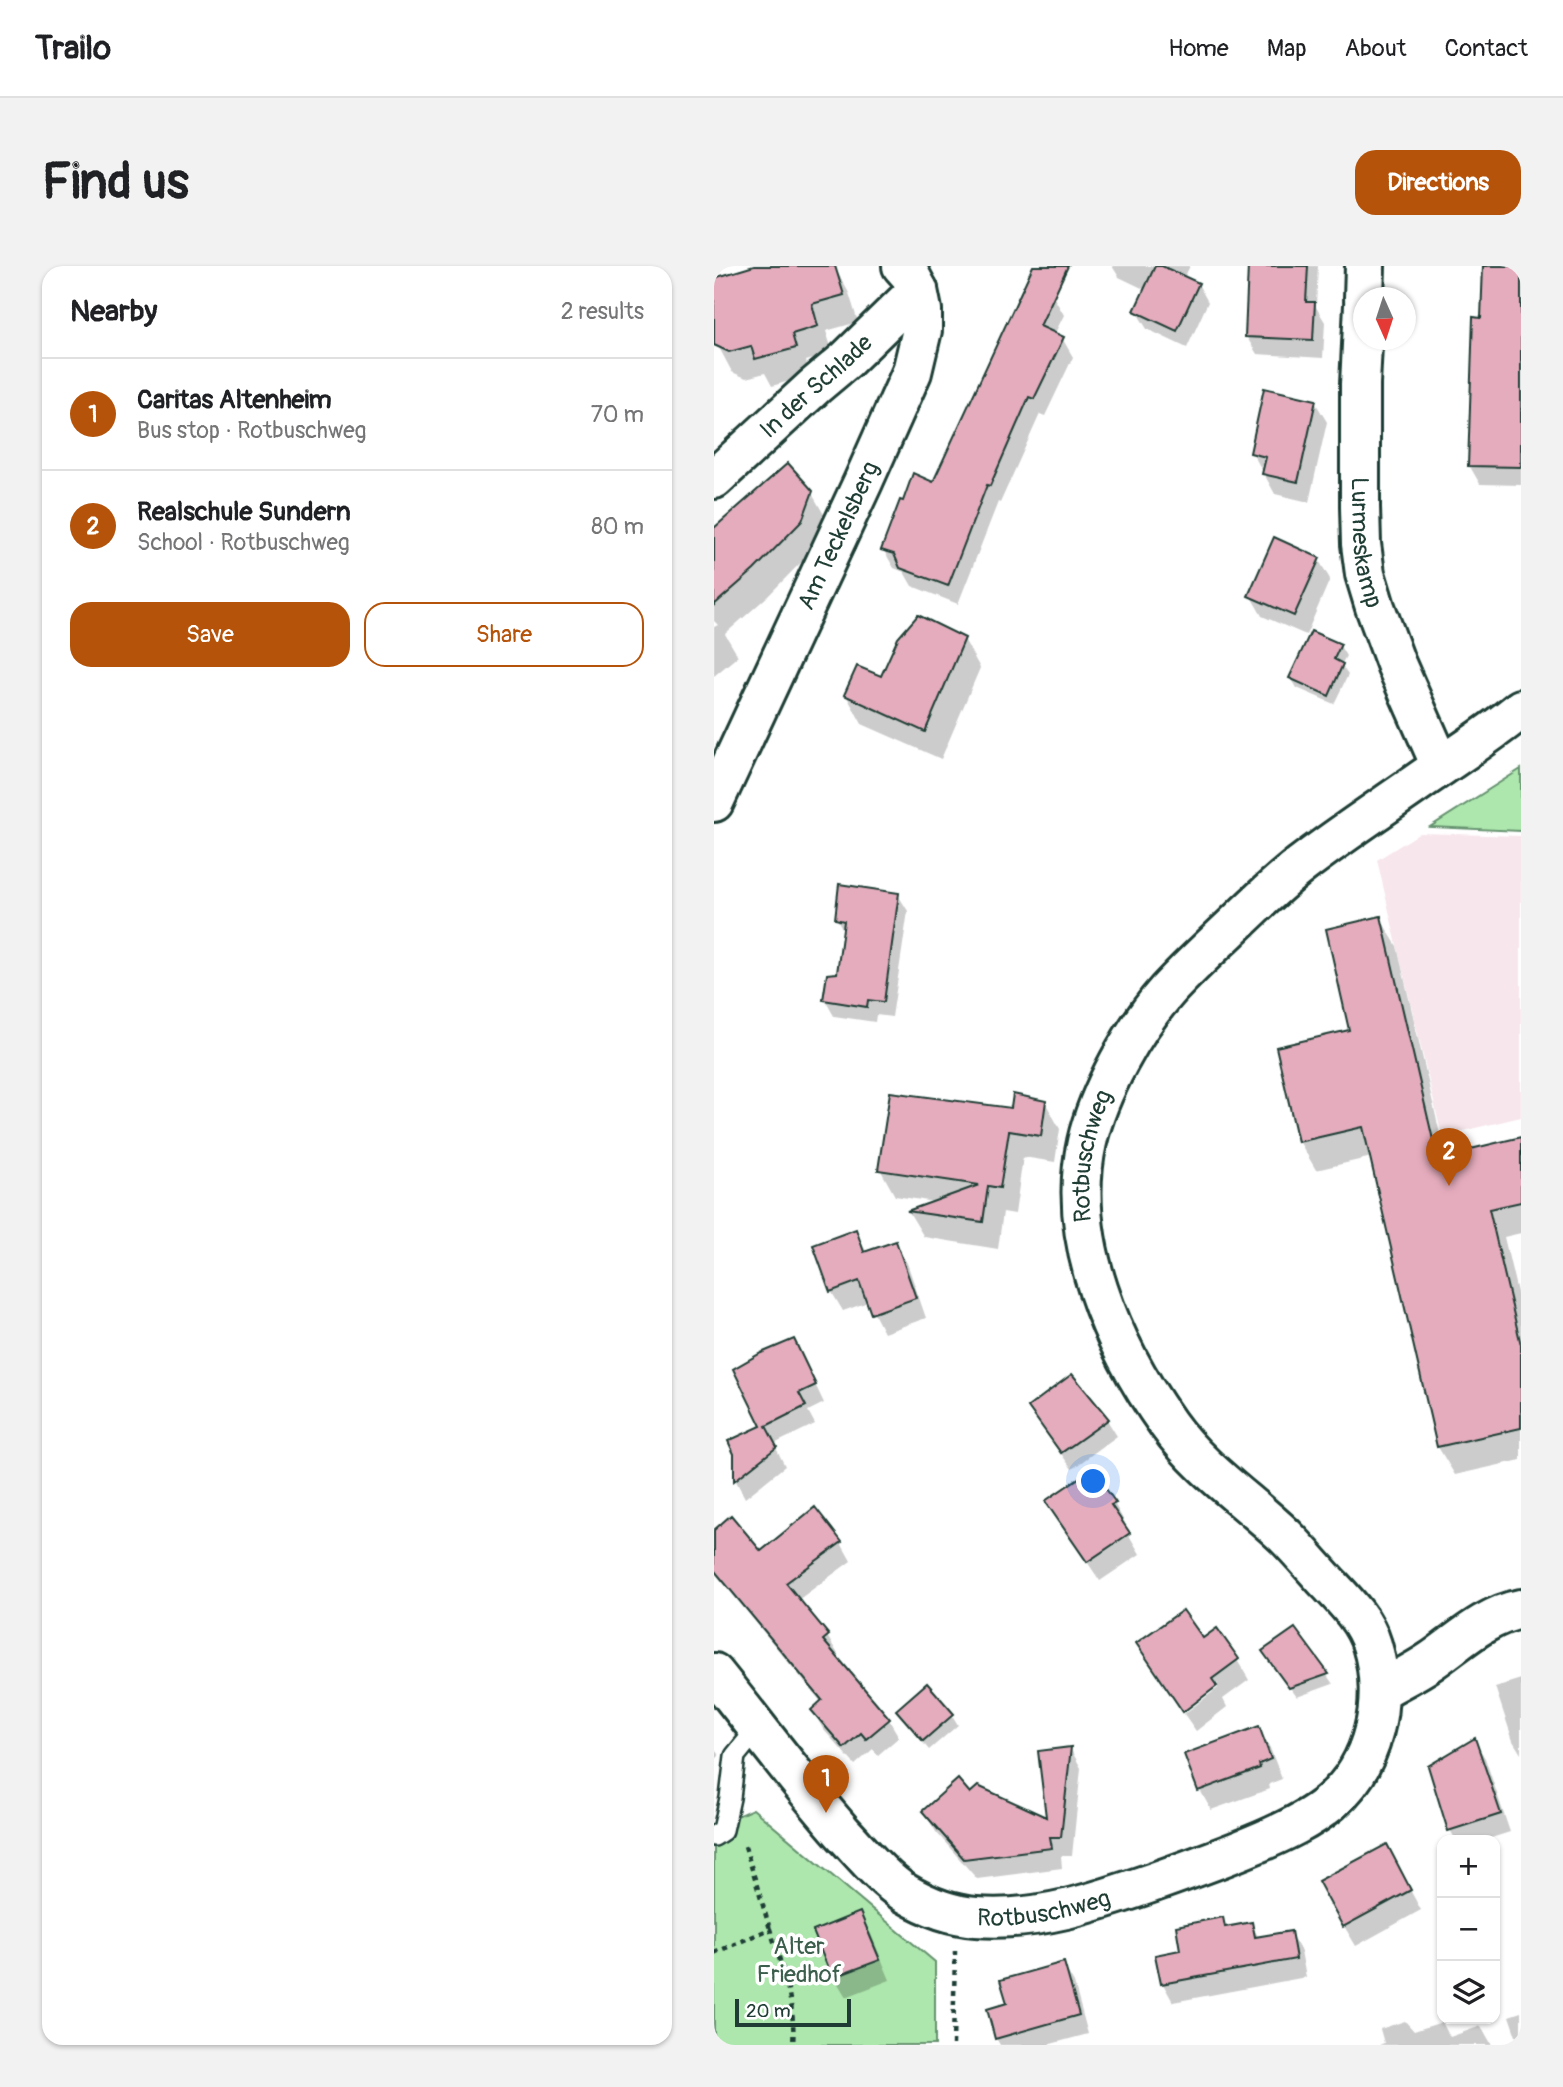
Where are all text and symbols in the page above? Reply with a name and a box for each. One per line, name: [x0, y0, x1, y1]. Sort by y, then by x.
text: Trailo: [35, 28, 111, 69]
text: Home: [1168, 34, 1229, 63]
text: Map: [1267, 34, 1307, 63]
text: About: [1345, 34, 1407, 63]
text: Contact: [1445, 34, 1528, 63]
button: Directions: [1355, 150, 1521, 215]
text: Find us: [42, 152, 189, 213]
north arrow: [1353, 287, 1416, 350]
text: Nearby: [70, 293, 157, 330]
text: 2 results: [561, 297, 644, 326]
street label: In der Schlade: [754, 328, 878, 444]
text: Caritas Altenheim: [137, 384, 332, 416]
text: 1: [89, 400, 98, 429]
text: 70 m: [591, 400, 644, 429]
text: Bus stop · Rotbuschweg: [137, 416, 366, 445]
street label: Am Teckelsberg: [791, 457, 885, 614]
street label: Lurmeskamp: [1346, 477, 1389, 611]
text: Realschule Sundern: [137, 496, 351, 528]
text: 2: [87, 512, 99, 541]
text: 80 m: [591, 512, 644, 541]
text: School · Rotbuschweg: [137, 528, 349, 557]
button: Save: [70, 602, 350, 667]
button: Share: [364, 602, 644, 667]
street label: Rotbuschweg: [1067, 1085, 1118, 1223]
pin: 2: [1426, 1128, 1472, 1186]
your location: [1076, 1464, 1110, 1498]
pin: 1: [803, 1755, 849, 1813]
map controls: [1437, 1835, 1500, 2024]
button: +: [1437, 1835, 1500, 1898]
street label: Rotbuschweg: [976, 1883, 1114, 1932]
button: −: [1437, 1898, 1500, 1961]
park label: Alter Friedhof: [757, 1932, 842, 1989]
button: layers: [1437, 1961, 1500, 2024]
scale bar: [735, 1996, 850, 2028]
text: 20 m: [746, 1999, 791, 2023]

